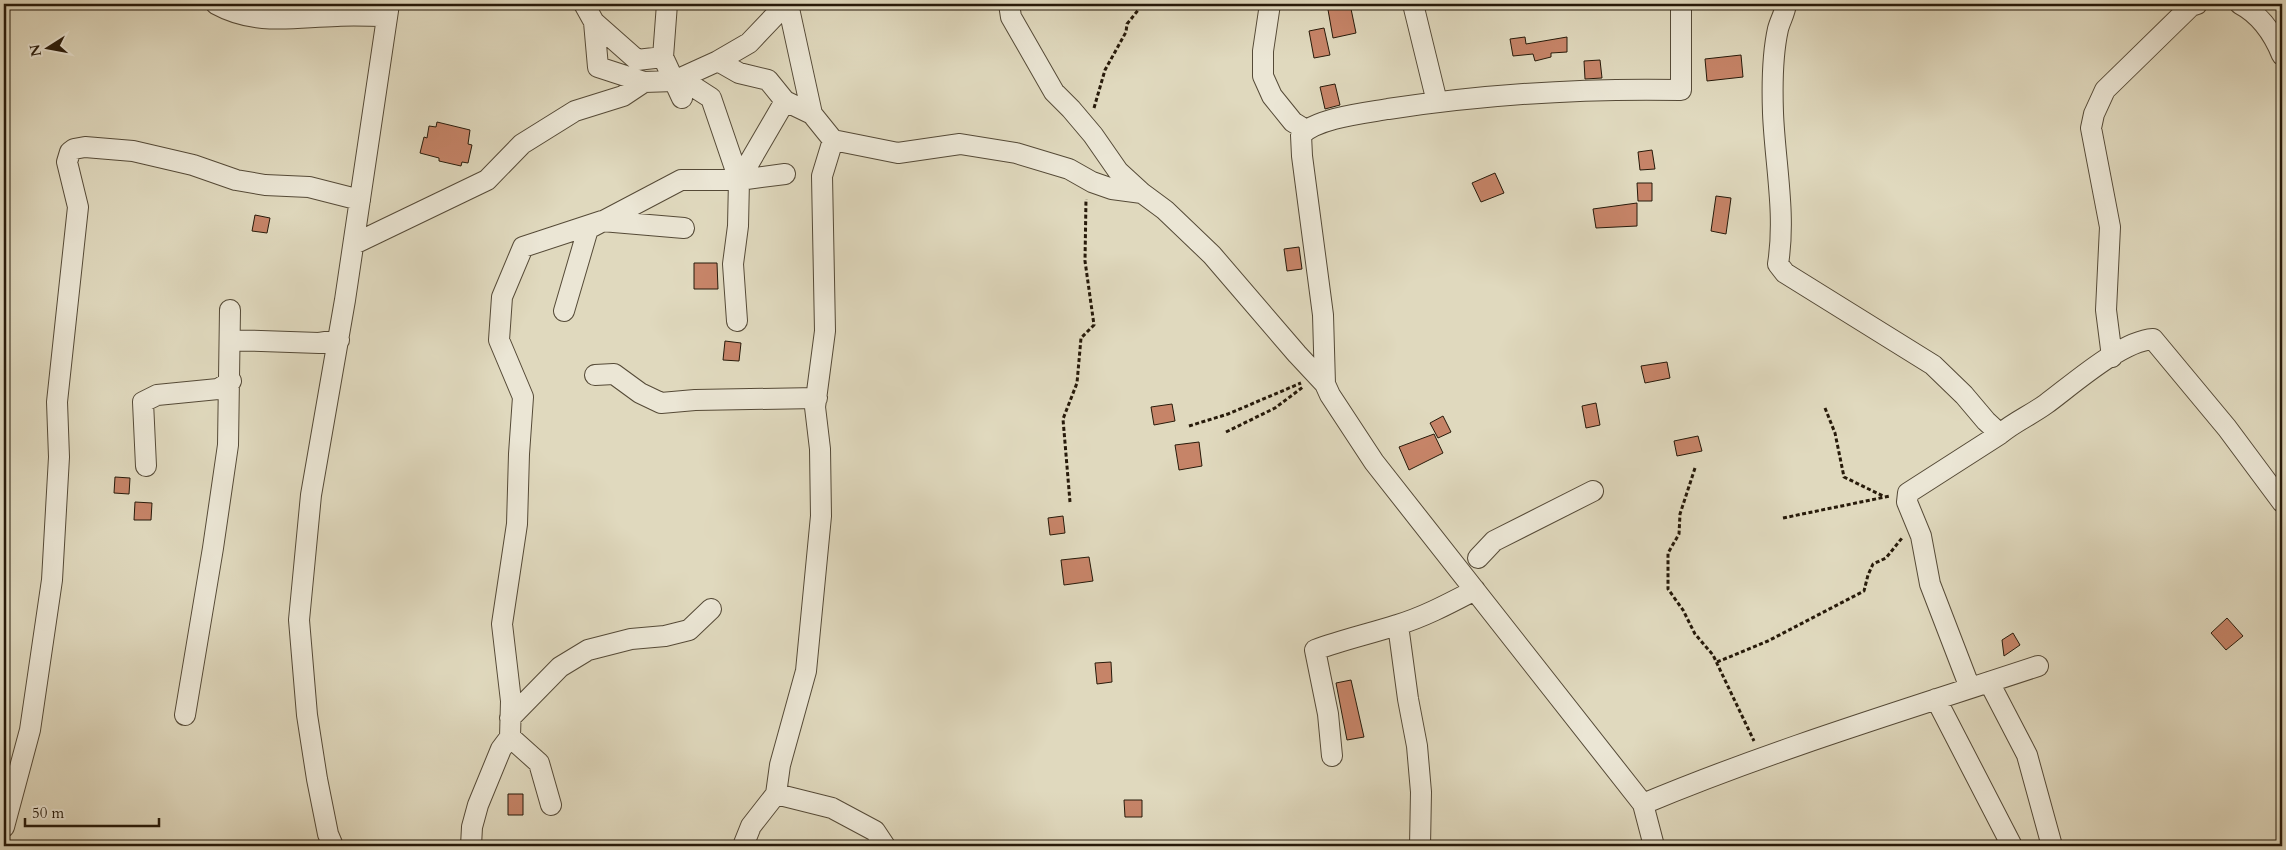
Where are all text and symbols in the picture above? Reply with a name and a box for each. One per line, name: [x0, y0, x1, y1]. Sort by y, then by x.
north arrow: [22, 22, 72, 72]
text: N: [25, 43, 46, 58]
scale bar: [25, 795, 159, 827]
text: 50 m: [32, 803, 64, 823]

